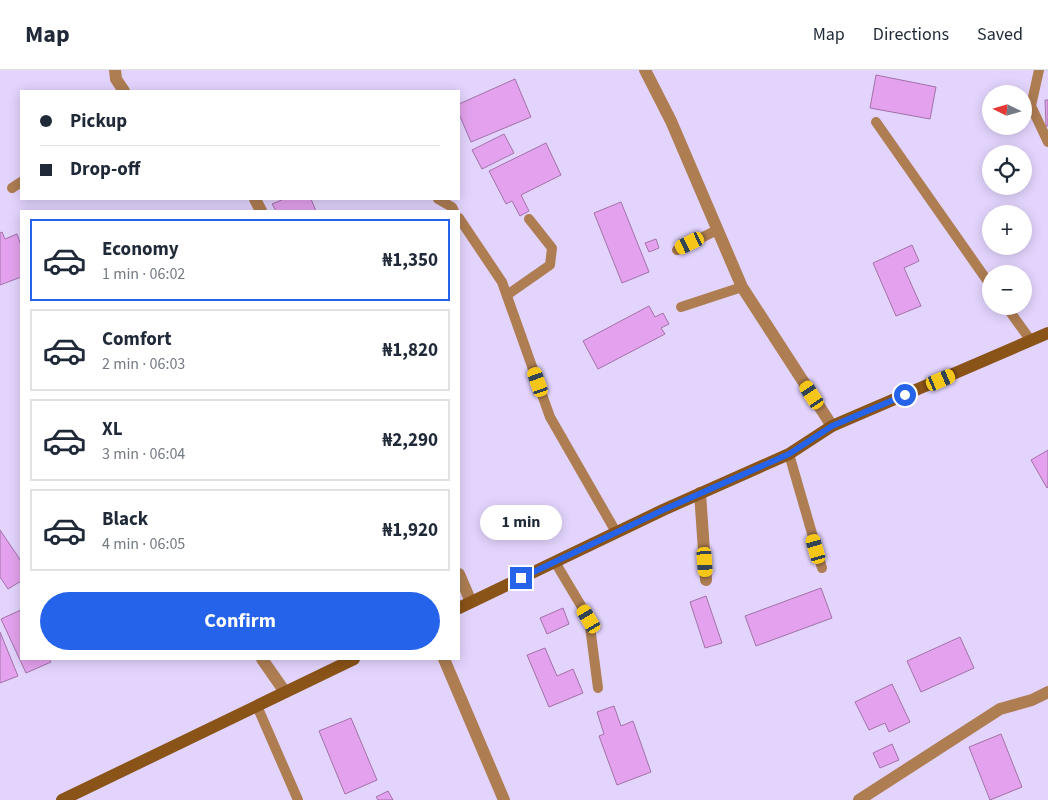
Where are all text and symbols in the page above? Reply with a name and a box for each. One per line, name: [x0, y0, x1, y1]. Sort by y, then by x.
text: Map: [25, 17, 70, 52]
text: Map: [813, 22, 845, 47]
text: Directions: [873, 22, 949, 47]
text: Saved: [977, 22, 1023, 47]
north arrow: [982, 85, 1032, 135]
map controls: [982, 85, 1032, 315]
text: Pickup: [70, 108, 127, 135]
button: locate: [982, 145, 1032, 195]
text: Drop-off: [70, 156, 140, 183]
button: +: [982, 205, 1032, 255]
car: [673, 230, 706, 256]
text: Economy: [102, 236, 179, 263]
icon: car: [42, 238, 87, 283]
text: ₦1,350: [382, 247, 438, 274]
text: 1 min · 06:02: [102, 263, 185, 285]
button: −: [982, 265, 1032, 315]
text: Comfort: [102, 326, 172, 353]
icon: car: [42, 328, 87, 373]
text: ₦1,820: [382, 337, 438, 364]
text: 2 min · 06:03: [102, 353, 185, 375]
car: [526, 365, 549, 399]
car: [924, 367, 957, 393]
car: [797, 378, 826, 412]
route start: [894, 384, 916, 406]
text: XL: [102, 416, 123, 443]
icon: car: [42, 418, 87, 463]
text: ₦2,290: [382, 427, 438, 454]
text: 3 min · 06:04: [102, 443, 185, 465]
text: Black: [102, 506, 148, 533]
callout: 1 min: [480, 506, 562, 540]
icon: car: [42, 508, 87, 553]
text: 1 min: [502, 511, 540, 533]
text: ₦1,920: [382, 517, 438, 544]
text: 4 min · 06:05: [102, 533, 185, 555]
car: [804, 533, 827, 565]
car: [696, 547, 713, 577]
route end: [510, 567, 532, 589]
button: Confirm: [40, 592, 440, 650]
car: [574, 602, 603, 636]

